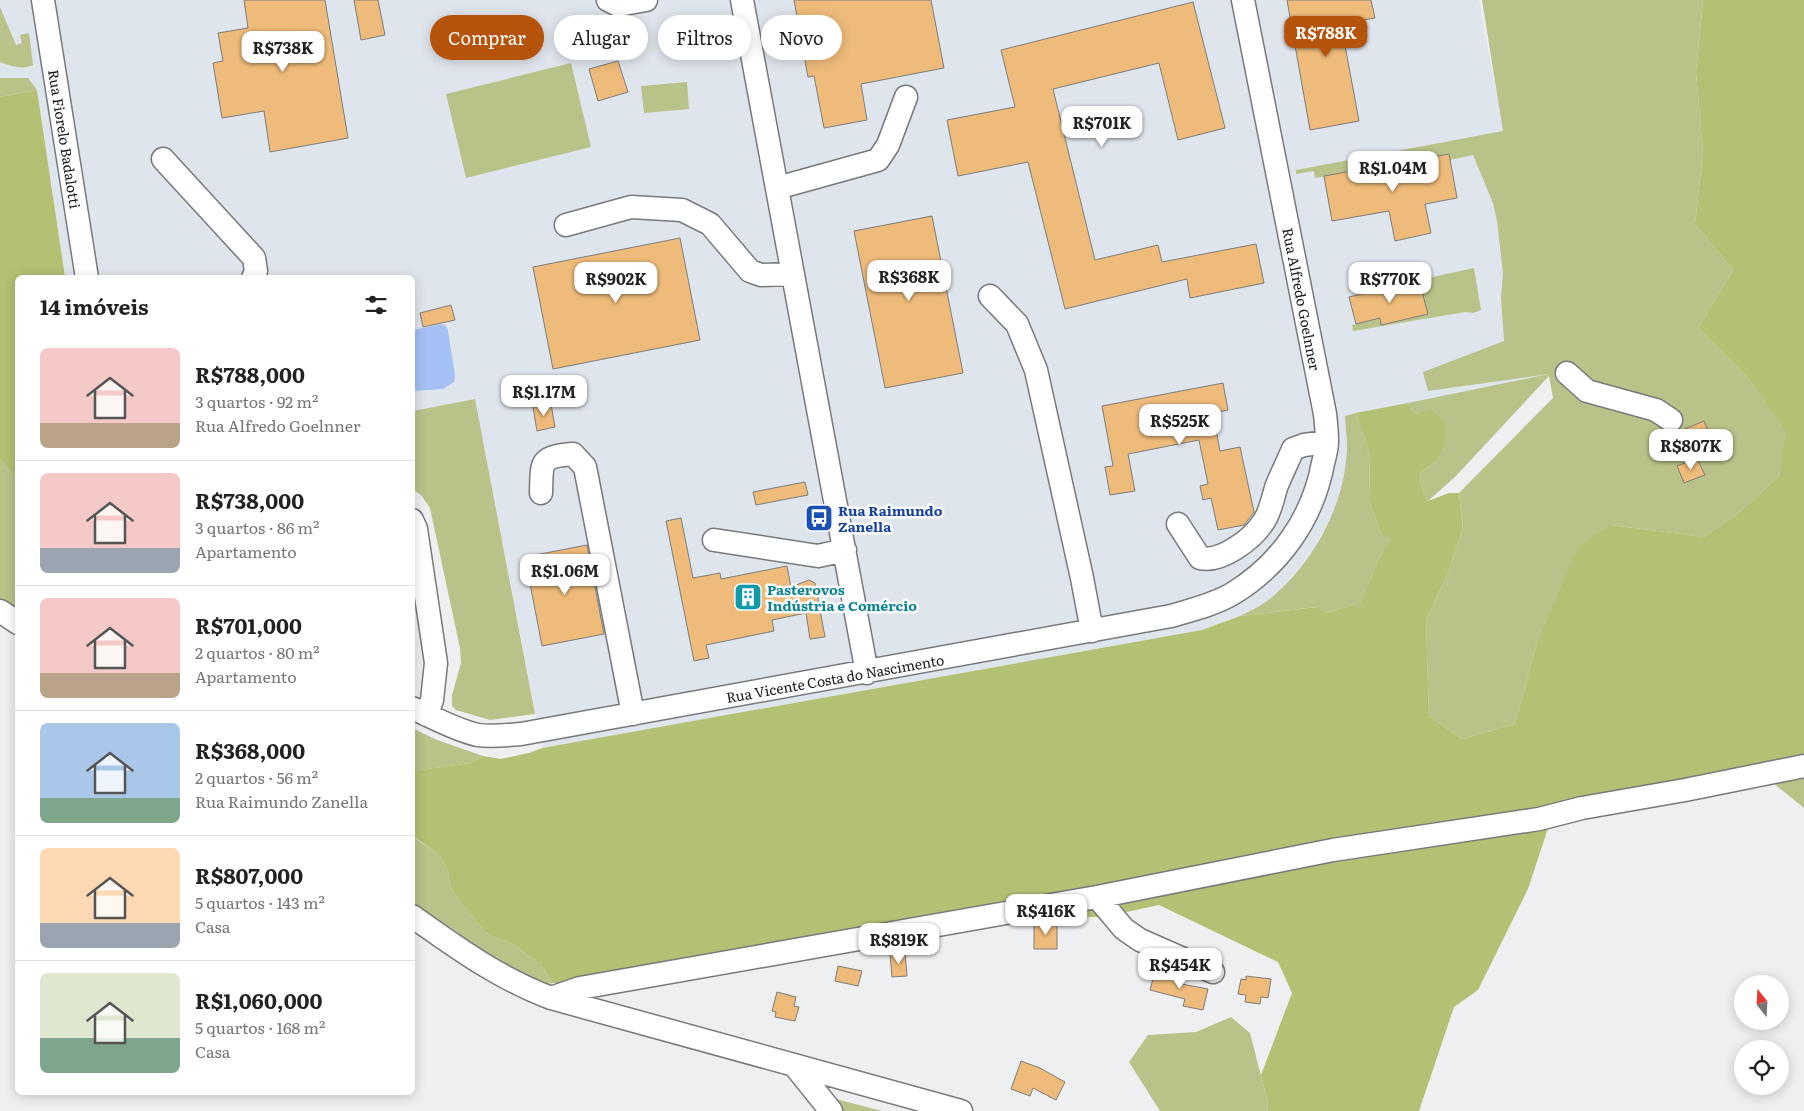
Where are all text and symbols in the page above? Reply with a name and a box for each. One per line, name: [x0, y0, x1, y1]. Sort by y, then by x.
chip: Comprar: [430, 15, 544, 60]
chip: Alugar: [554, 15, 648, 60]
chip: Filtros: [658, 15, 751, 60]
chip: Novo: [761, 15, 842, 60]
pin: R$788K: [1285, 15, 1367, 58]
text: R$788K: [1295, 20, 1357, 44]
pin: R$738K: [242, 30, 324, 73]
text: R$738K: [253, 35, 313, 59]
street label: Rua Fiorelo Badalotti: [44, 68, 86, 210]
pin: R$701K: [1061, 106, 1143, 148]
text: R$701K: [1072, 110, 1132, 134]
pin: R$1.04M: [1347, 150, 1439, 193]
text: R$1.04M: [1359, 155, 1427, 179]
street label: Rua Alfredo Goelnner: [1278, 226, 1326, 372]
pin: R$368K: [868, 260, 950, 302]
pin: R$902K: [575, 262, 657, 304]
pin: R$770K: [1349, 262, 1431, 304]
text: R$368K: [878, 264, 940, 288]
text: R$902K: [585, 266, 647, 290]
text: R$770K: [1359, 266, 1421, 290]
text: 14 imóveis: [40, 290, 149, 321]
icon: filters: [362, 291, 390, 319]
text: R$788,000: [195, 358, 305, 389]
icon: home: [80, 368, 140, 428]
pin: R$1.17M: [498, 374, 590, 417]
text: R$1.17M: [512, 379, 576, 403]
text: 3 quartos · 92 m²: [195, 389, 318, 413]
pin: R$525K: [1139, 404, 1221, 446]
text: R$525K: [1150, 408, 1210, 432]
text: Rua Alfredo Goelnner: [195, 413, 360, 437]
pin: R$807K: [1650, 428, 1732, 471]
text: R$807K: [1660, 433, 1722, 457]
text: R$738,000: [195, 484, 304, 515]
icon: home: [80, 493, 140, 553]
place label: Rua Raimundo Zanella: [838, 500, 943, 536]
bus stop icon: Rua Raimundo Zanella: [804, 503, 834, 533]
text: 3 quartos · 86 m²: [195, 515, 319, 539]
text: Apartamento: [195, 539, 297, 563]
pin: R$1.06M: [519, 554, 611, 596]
text: R$1.06M: [531, 558, 599, 582]
place label: Pasterovos Indústria e Comércio: [767, 579, 917, 615]
building icon: Pasterovos Indústria e Comércio: [733, 582, 763, 612]
text: R$701,000: [195, 609, 302, 640]
icon: home: [80, 618, 140, 678]
text: 2 quartos · 80 m²: [195, 640, 320, 664]
street label: Rua Vicente Costa do Nascimento: [724, 649, 946, 707]
text: Apartamento: [195, 664, 297, 688]
text: R$368,000: [195, 734, 305, 765]
icon: home: [80, 743, 140, 803]
text: 2 quartos · 56 m²: [195, 765, 318, 789]
text: Rua Raimundo Zanella: [195, 789, 368, 813]
text: R$807,000: [195, 859, 303, 890]
icon: home: [80, 868, 140, 928]
text: 5 quartos · 143 m²: [195, 890, 325, 914]
pin: R$416K: [1005, 894, 1087, 936]
text: R$416K: [1016, 898, 1076, 922]
text: Casa: [195, 914, 230, 938]
pin: R$819K: [858, 922, 940, 965]
text: R$819K: [869, 927, 929, 951]
pin: R$454K: [1139, 948, 1221, 990]
text: R$454K: [1149, 952, 1211, 976]
north arrow: [1734, 975, 1789, 1030]
map controls: [1734, 975, 1789, 1095]
text: R$1,060,000: [195, 984, 322, 1015]
icon: home: [80, 993, 140, 1053]
text: 5 quartos · 168 m²: [195, 1015, 325, 1039]
text: Casa: [195, 1039, 230, 1063]
button: locate: [1734, 1040, 1789, 1095]

